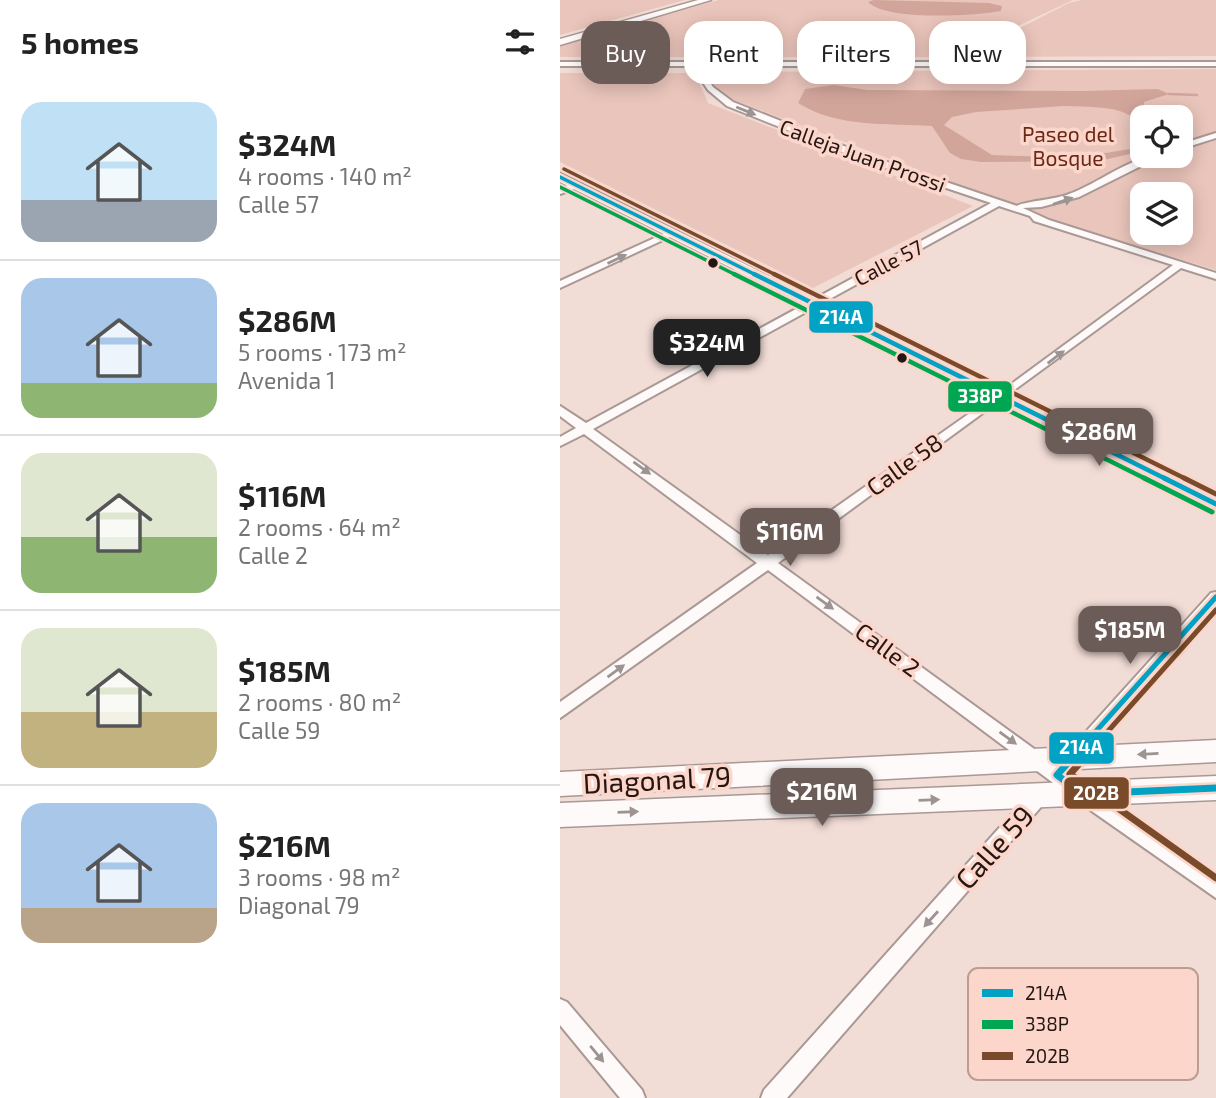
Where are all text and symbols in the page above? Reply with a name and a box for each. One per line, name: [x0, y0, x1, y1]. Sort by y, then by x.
chip: Buy: [581, 21, 670, 84]
chip: Rent: [684, 21, 783, 84]
chip: Filters: [797, 21, 915, 84]
chip: New: [929, 21, 1026, 84]
icon: filters: [501, 23, 539, 61]
text: 5 homes: [21, 24, 139, 60]
one-way arrow: [735, 105, 756, 116]
map controls: [1130, 105, 1193, 245]
button: locate: [1130, 105, 1193, 168]
street label: Calleja Juan Prossi: [776, 113, 949, 198]
park label: Paseo del Bosque: [1022, 121, 1115, 170]
text: $324M: [238, 126, 336, 162]
icon: home: [77, 130, 161, 214]
text: 4 rooms · 140 m²: [238, 162, 412, 190]
button: layers: [1130, 182, 1193, 245]
text: Calle 57: [238, 190, 319, 218]
one-way arrow: [1052, 195, 1073, 206]
street label: Calle 57: [849, 233, 927, 290]
one-way arrow: [606, 253, 627, 264]
unlabelled marker: [706, 256, 720, 270]
line badge: 214A: [808, 300, 874, 334]
text: $286M: [238, 302, 337, 338]
text: 214A: [819, 305, 863, 328]
icon: home: [77, 306, 161, 390]
pin: $324M: [658, 320, 756, 379]
text: $324M: [669, 328, 745, 356]
text: 5 rooms · 173 m²: [238, 338, 407, 366]
one-way arrow: [1046, 349, 1064, 364]
unlabelled marker: [895, 351, 909, 365]
text: Avenida 1: [238, 366, 335, 394]
line badge: 338P: [947, 380, 1013, 413]
text: 338P: [957, 384, 1003, 407]
pin: $286M: [1050, 408, 1148, 468]
text: $286M: [1061, 417, 1137, 445]
street label: Calle 58: [860, 427, 948, 501]
one-way arrow: [633, 461, 651, 475]
text: $116M: [238, 477, 326, 513]
icon: home: [77, 481, 161, 565]
pin: $116M: [741, 508, 839, 568]
text: 2 rooms · 64 m²: [238, 513, 401, 541]
text: $116M: [756, 517, 824, 545]
text: Calle 2: [238, 541, 308, 569]
one-way arrow: [816, 596, 834, 610]
pin: $185M: [1081, 606, 1179, 666]
text: $185M: [1094, 615, 1166, 643]
street label: Calle 2: [850, 616, 926, 682]
text: $185M: [238, 652, 331, 688]
icon: home: [77, 656, 161, 740]
one-way arrow: [606, 664, 625, 678]
text: 2 rooms · 80 m²: [238, 688, 401, 716]
text: Calle 59: [238, 716, 320, 744]
one-way arrow: [999, 730, 1017, 744]
line badge: 214A: [1048, 731, 1115, 765]
text: 214A: [1059, 735, 1103, 758]
one-way arrow: [1137, 749, 1159, 760]
street label: Diagonal 79: [582, 758, 732, 800]
pin: $216M: [773, 768, 871, 828]
line badge: 202B: [1063, 776, 1130, 810]
text: $216M: [786, 777, 858, 805]
text: 202B: [1073, 781, 1119, 804]
one-way arrow: [918, 795, 940, 806]
street label: Calle 59: [948, 798, 1040, 896]
one-way arrow: [617, 807, 639, 818]
text: $216M: [238, 827, 331, 863]
icon: home: [77, 831, 161, 915]
text: 3 rooms · 98 m²: [238, 863, 400, 891]
text: Diagonal 79: [238, 891, 360, 919]
one-way arrow: [924, 910, 939, 927]
legend: [968, 968, 1198, 1080]
text: 214A: [1025, 981, 1067, 1004]
text: 338P: [1025, 1012, 1069, 1035]
text: 202B: [1025, 1044, 1070, 1067]
one-way arrow: [589, 1045, 604, 1062]

